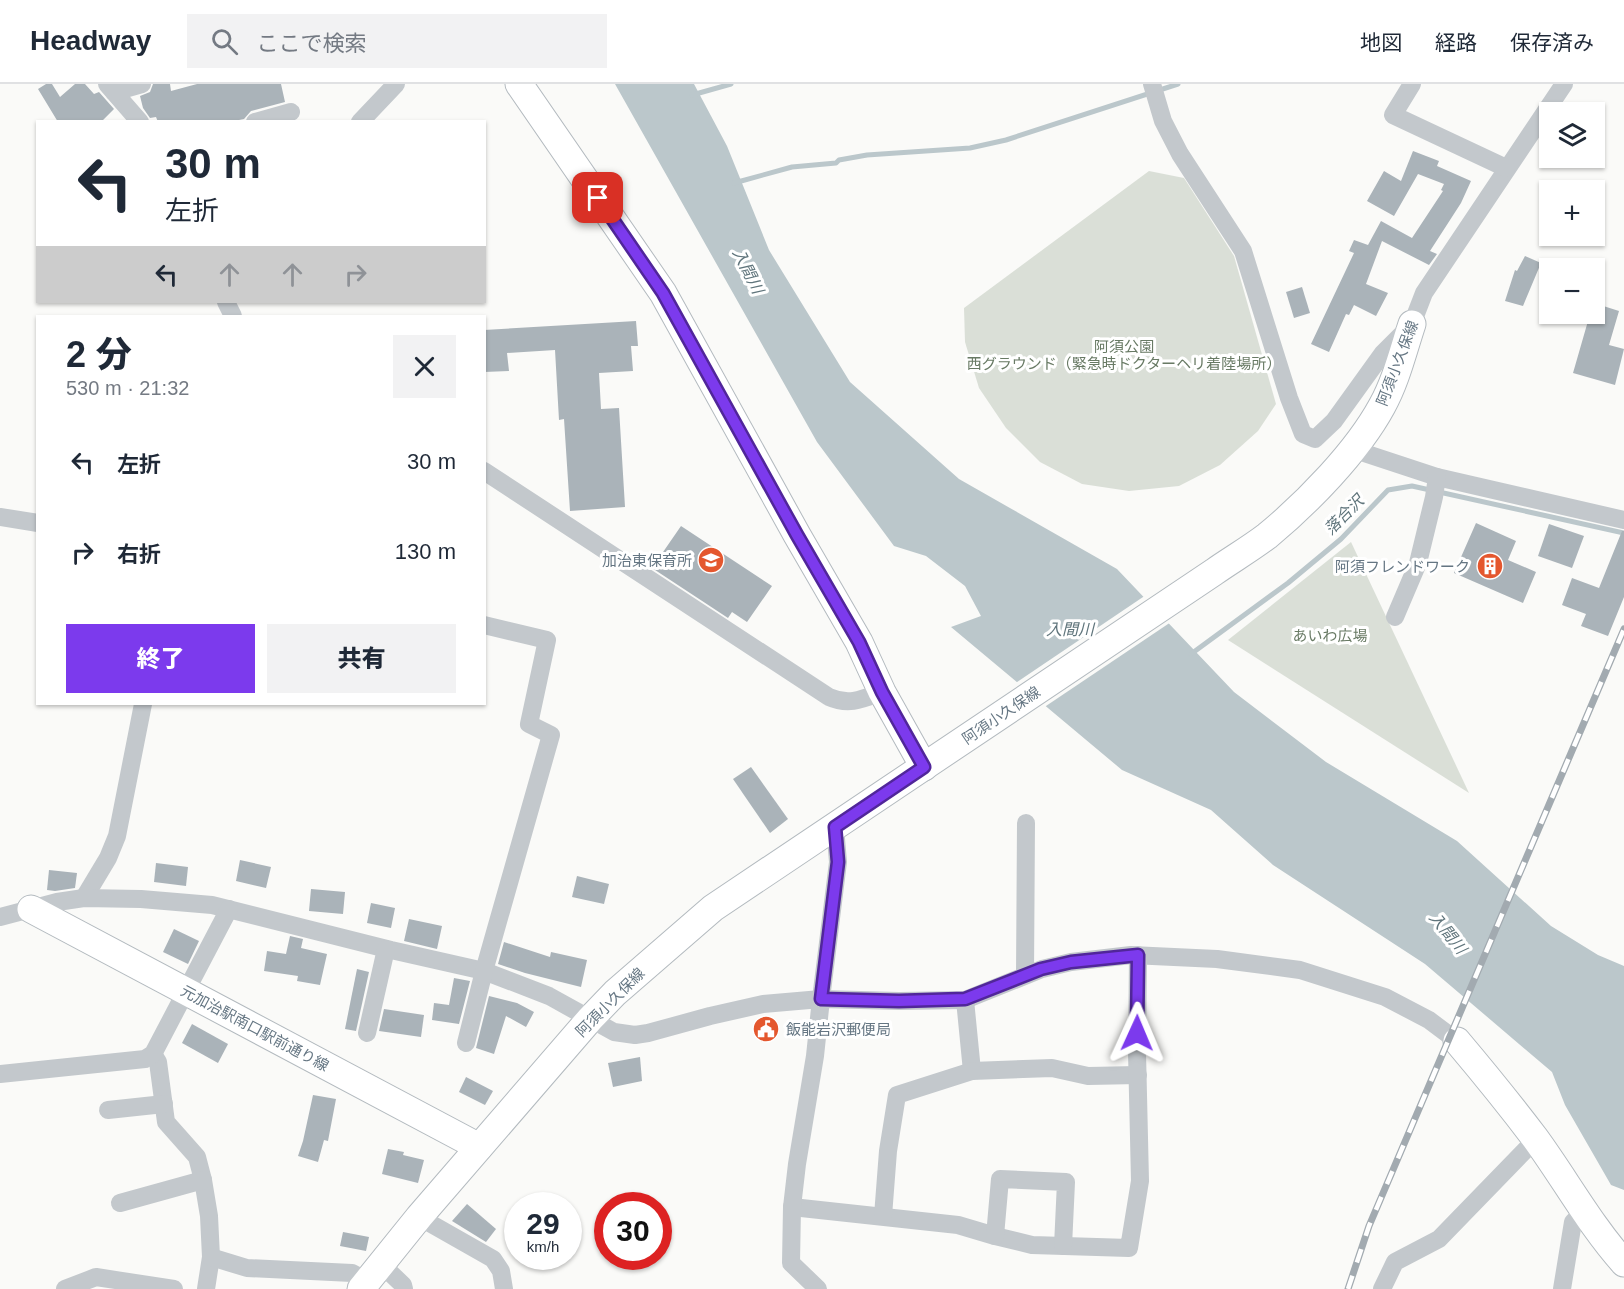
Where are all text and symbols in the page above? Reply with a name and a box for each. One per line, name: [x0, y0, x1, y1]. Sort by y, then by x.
search box: [187, 14, 607, 68]
text: Headway: [30, 25, 151, 56]
icon: search: [208, 25, 241, 58]
text: ここで検索: [256, 31, 366, 56]
text: 地図: [1360, 31, 1402, 54]
text: 経路: [1435, 31, 1477, 54]
text: 保存済み: [1510, 31, 1594, 54]
map controls: [1539, 102, 1605, 324]
button: layers: [1539, 102, 1605, 168]
text: 30 m: [165, 140, 261, 187]
icon: left: [66, 144, 144, 222]
pin: [572, 172, 623, 223]
button: +: [1539, 180, 1605, 246]
icon: arrive: [581, 181, 614, 214]
text: 左折: [165, 196, 219, 226]
water label: 入間川: [730, 246, 767, 298]
icon: left: [150, 258, 183, 291]
icon: ahead: [213, 258, 246, 291]
icon: ahead: [276, 258, 309, 291]
icon: right: [339, 258, 372, 291]
button: −: [1539, 258, 1605, 324]
street label: 阿須小久保線: [1373, 318, 1421, 408]
text: 2 分: [66, 334, 132, 375]
button: close: [393, 335, 456, 398]
park label: 阿須公園 西グラウンド（緊急時ドクターヘリ着陸場所）: [967, 338, 1281, 372]
text: 530 m · 21:32: [66, 377, 189, 399]
icon: left: [66, 446, 99, 479]
text: 30 m: [407, 449, 456, 474]
text: 左折: [117, 452, 161, 477]
water label: 落合沢: [1321, 491, 1368, 538]
icon: right: [66, 536, 99, 569]
text: 130 m: [395, 539, 456, 564]
text: 右折: [117, 542, 161, 567]
school or university icon: 加治東保育所: [696, 545, 726, 575]
building icon: 阿須フレンドワーク: [1475, 551, 1505, 581]
place label: 加治東保育所: [602, 552, 692, 569]
place label: 阿須フレンドワーク: [1335, 558, 1470, 575]
water label: 入間川: [1046, 621, 1096, 638]
button: 終了: [66, 624, 255, 693]
button: 共有: [267, 624, 456, 693]
park label: あいわ広場: [1292, 627, 1368, 644]
street label: 阿須小久保線: [959, 683, 1043, 747]
water label: 入間川: [1426, 909, 1471, 959]
street label: 阿須小久保線: [572, 964, 648, 1040]
street label: 元加治駅南口駅前通り線: [178, 982, 332, 1074]
position arrow: [1105, 1001, 1169, 1065]
public building icon: 飯能岩沢郵便局: [751, 1014, 781, 1044]
place label: 飯能岩沢郵便局: [786, 1021, 891, 1038]
speed limit sign: 30: [594, 1192, 672, 1270]
text: 29: [526, 1207, 560, 1240]
text: km/h: [527, 1238, 559, 1255]

